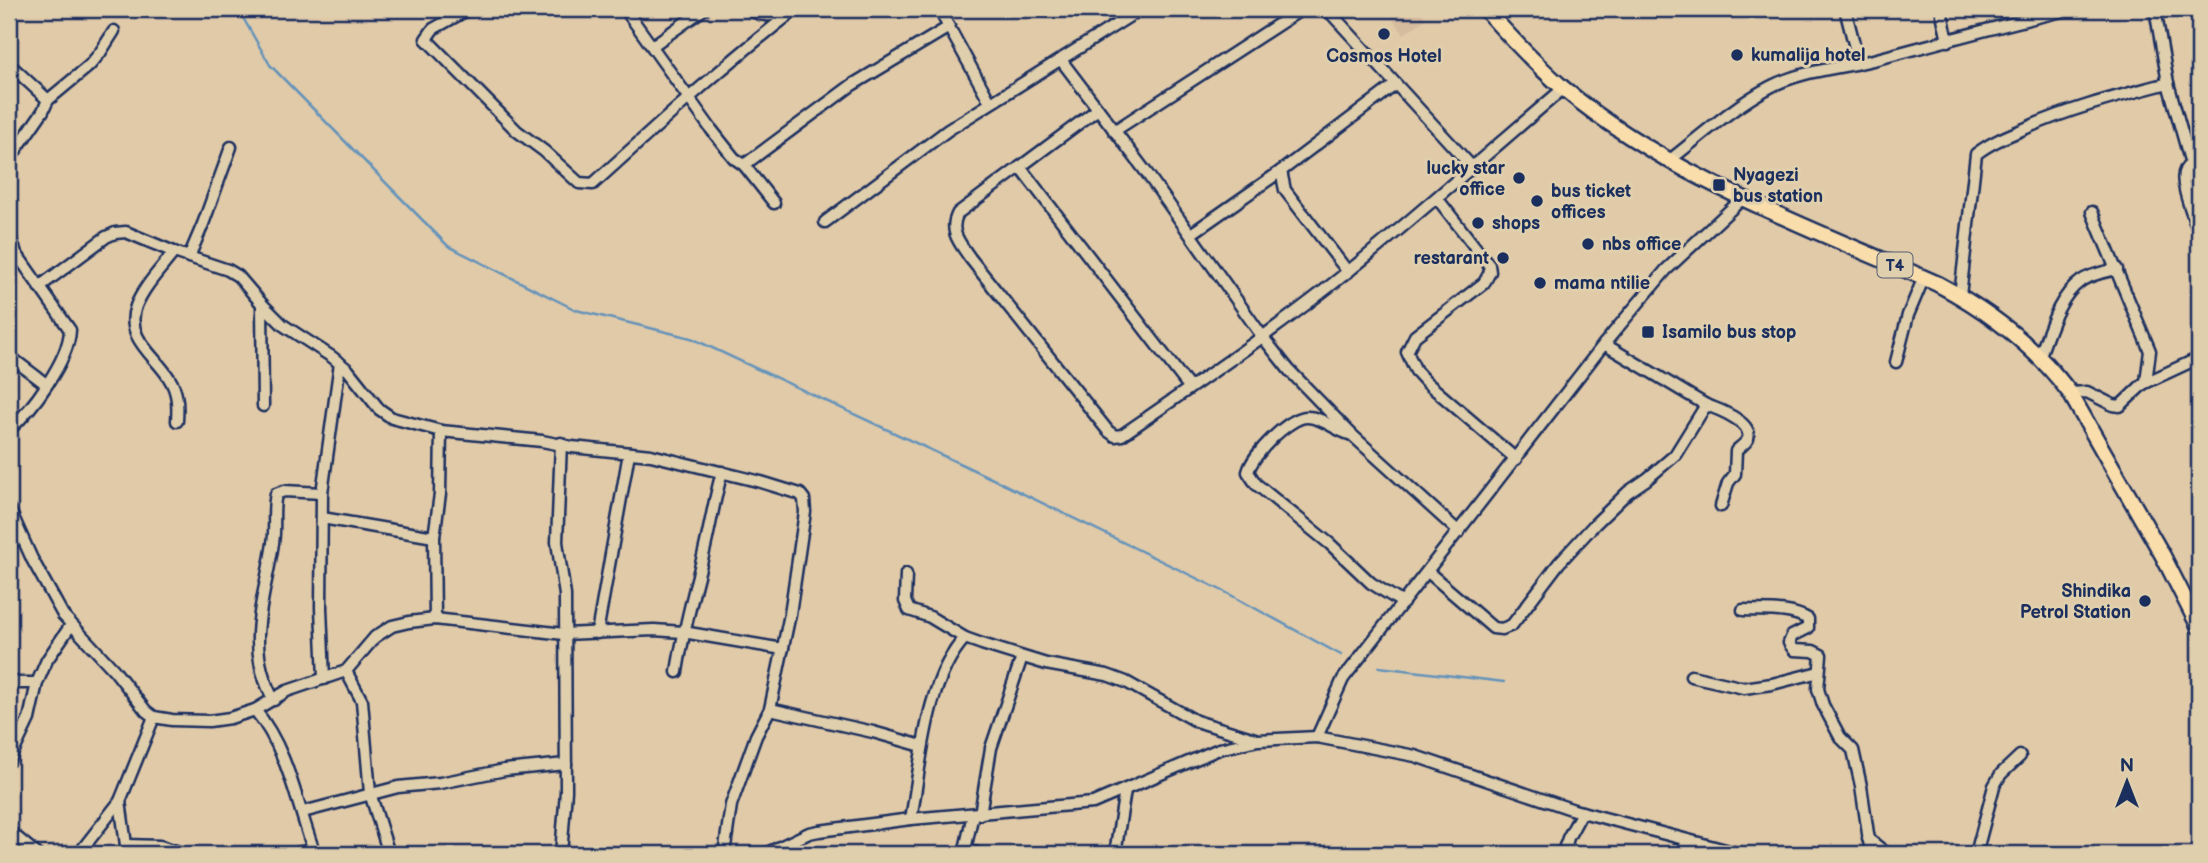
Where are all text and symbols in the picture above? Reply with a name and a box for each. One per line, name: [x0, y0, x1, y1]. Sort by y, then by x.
marker: Cosmos Hotel: [1376, 26, 1392, 42]
place label: kumalija hotel: [1751, 45, 1866, 66]
place label: Cosmos Hotel: [1326, 46, 1442, 67]
marker: kumalija hotel: [1729, 47, 1745, 63]
place label: lucky star office: [1426, 158, 1506, 200]
place label: Nyagezi bus station: [1733, 165, 1823, 207]
marker: lucky star office: [1511, 170, 1527, 186]
marker: Nyagezi bus station: [1711, 177, 1727, 193]
place label: bus ticket offices: [1551, 181, 1631, 223]
marker: bus ticket offices: [1529, 193, 1545, 209]
place label: shops: [1492, 213, 1540, 234]
marker: shops: [1470, 215, 1486, 231]
place label: nbs office: [1602, 234, 1681, 255]
marker: nbs office: [1580, 236, 1596, 252]
place label: restarant: [1414, 248, 1489, 269]
marker: restarant: [1495, 250, 1511, 266]
road number: T4: [1878, 252, 1912, 278]
place label: mama ntilie: [1554, 273, 1650, 294]
marker: mama ntilie: [1532, 275, 1548, 291]
place label: Isamilo bus stop: [1662, 322, 1796, 343]
marker: Isamilo bus stop: [1640, 324, 1656, 340]
place label: Shindika Petrol Station: [2020, 581, 2131, 623]
marker: Shindika Petrol Station: [2137, 593, 2153, 609]
north arrow: [2092, 748, 2162, 818]
text: N: [2120, 755, 2134, 778]

